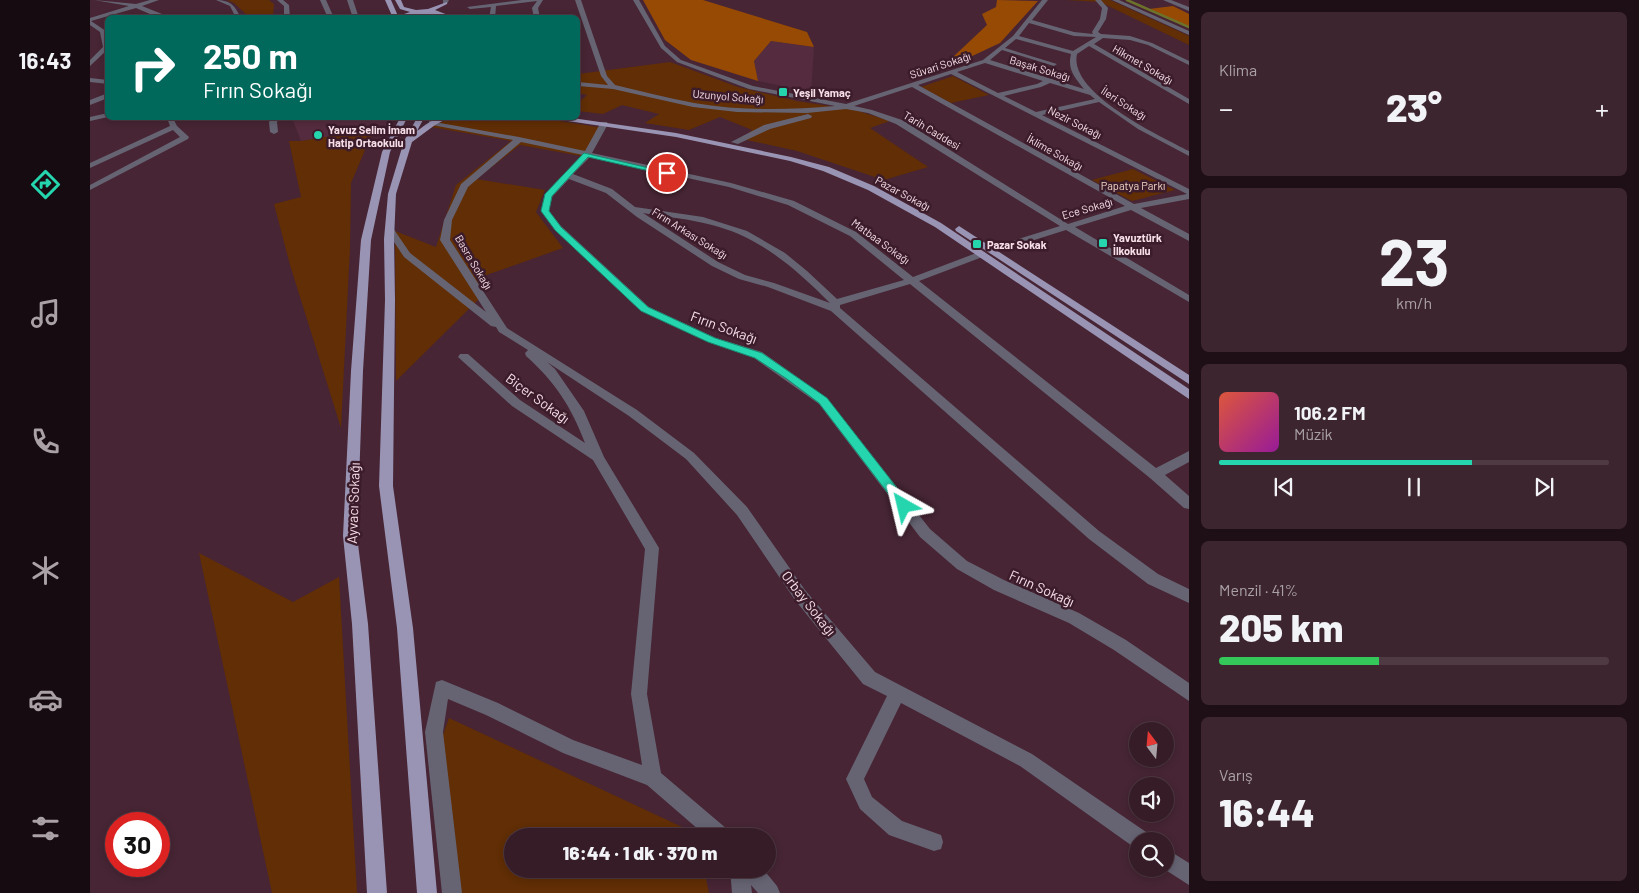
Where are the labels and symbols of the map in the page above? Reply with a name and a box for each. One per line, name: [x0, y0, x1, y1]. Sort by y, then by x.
street label: Hikmet Sokağı: [1110, 41, 1176, 87]
street label: Süvari Sokağı: [908, 49, 972, 81]
street label: Başak Sokağı: [1008, 53, 1072, 83]
street label: İleri Sokağı: [1099, 83, 1150, 122]
street label: Uzunyol Sokağı: [692, 86, 764, 106]
marker: Yeşil Yamaç: [777, 86, 789, 98]
place label: Yeşil Yamaç: [793, 86, 851, 99]
street label: Nezir Sokağı: [1046, 103, 1104, 141]
street label: Tarih Caddesi: [901, 108, 963, 152]
place label: Yavuz Selim İmam Hatip Ortaokulu: [328, 123, 415, 149]
marker: Yavuz Selim İmam Hatip Ortaokulu: [312, 129, 324, 141]
street label: İklime Sokağı: [1025, 130, 1086, 173]
pin: [646, 152, 688, 194]
street label: Pazar Sokağı: [873, 173, 933, 213]
park label: Papatya Parkı: [1101, 179, 1165, 192]
street label: Ece Sokağı: [1060, 195, 1114, 221]
street label: Fırın Arkası Sokağı: [650, 205, 730, 261]
street label: Matbaa Sokağı: [849, 216, 913, 266]
place label: Yavuztürk İlkokulu: [1113, 231, 1162, 257]
street label: Basra Sokağı: [453, 232, 495, 292]
marker: Yavuztürk İlkokulu: [1097, 237, 1109, 249]
marker: Pazar Sokak: [971, 238, 983, 250]
place label: Pazar Sokak: [987, 238, 1047, 251]
street label: Fırın Sokağı: [688, 307, 760, 347]
street label: Biçer Sokağı: [503, 369, 573, 427]
street label: Ayvacı Sokağı: [343, 462, 363, 544]
position arrow: [877, 479, 929, 531]
street label: Fırın Sokağı: [1007, 566, 1077, 610]
street label: Orbay Sokağı: [778, 567, 840, 639]
north arrow: [1129, 722, 1174, 768]
speed limit sign: 30: [105, 812, 170, 877]

